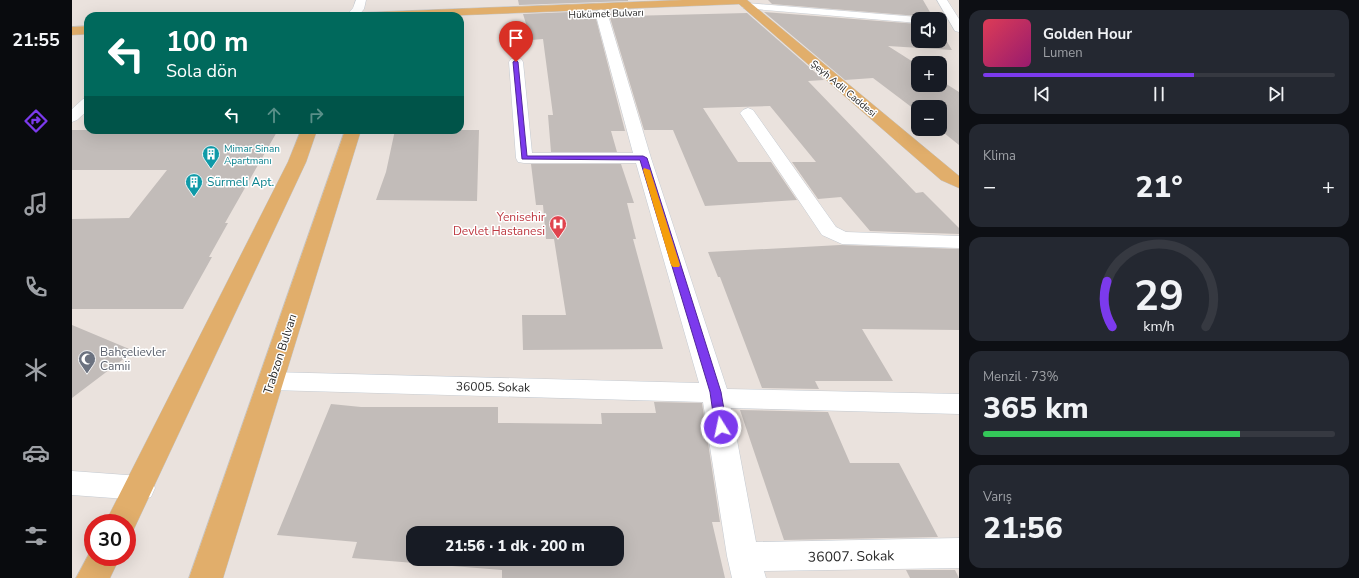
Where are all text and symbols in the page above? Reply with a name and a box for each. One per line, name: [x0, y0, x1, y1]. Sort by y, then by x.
street label: Hükümet Bulvarı: [568, 6, 644, 22]
map controls: [911, 12, 947, 136]
button: sound: [911, 12, 947, 48]
pin: [499, 21, 533, 62]
text: 100 m: [166, 23, 249, 61]
text: Golden Hour: [1043, 24, 1132, 44]
icon: arrive: [505, 27, 527, 49]
text: 21:55: [12, 28, 60, 52]
icon: left: [100, 28, 152, 80]
text: Lumen: [1043, 44, 1083, 62]
button: +: [911, 56, 947, 92]
street label: Şeyh Adil Caddesi: [808, 57, 879, 120]
text: Sola dön: [166, 59, 237, 83]
icon: previous: [1031, 83, 1053, 105]
icon: pause: [1148, 83, 1170, 105]
icon: next: [1265, 83, 1287, 105]
button: −: [911, 100, 947, 136]
icon: left: [221, 104, 243, 126]
icon: ahead: [263, 104, 285, 126]
icon: right: [305, 104, 327, 126]
icon: directions: [22, 107, 50, 135]
place label: Mimar Sinan Apartmanı: [224, 142, 280, 168]
building icon: Mimar Sinan Apartmanı: [201, 144, 221, 169]
text: Klima: [983, 147, 1016, 165]
text: 21°: [1135, 167, 1183, 208]
building icon: Sürmeli Apt.: [184, 172, 204, 197]
text: −: [983, 172, 996, 202]
text: +: [1322, 172, 1335, 202]
place label: Sürmeli Apt.: [207, 174, 274, 190]
icon: music: [22, 190, 50, 218]
place label: Yenisehir Devlet Hastanesi: [453, 209, 546, 239]
hospital icon: Yenisehir Devlet Hastanesi: [548, 214, 568, 239]
text: 29: [1134, 268, 1184, 325]
icon: phone: [22, 273, 50, 301]
street label: Trabzon Bulvarı: [259, 312, 301, 396]
text: km/h: [1143, 317, 1175, 336]
place label: Bahçelievler Camii: [100, 344, 167, 374]
mosque icon: Bahçelievler Camii: [77, 349, 97, 374]
icon: climate: [22, 356, 50, 384]
text: Menzil · 73%: [983, 368, 1059, 386]
street label: 36005. Sokak: [456, 378, 531, 396]
text: 365 km: [983, 388, 1089, 429]
position arrow: [700, 406, 742, 448]
icon: car: [22, 439, 50, 467]
text: Varış: [983, 488, 1012, 506]
text: 21:56: [983, 508, 1063, 549]
speed limit sign: 30: [84, 514, 136, 566]
icon: filters: [22, 522, 50, 550]
text: 21:56 · 1 dk · 200 m: [445, 536, 585, 556]
street label: 36007. Sokak: [808, 546, 895, 567]

